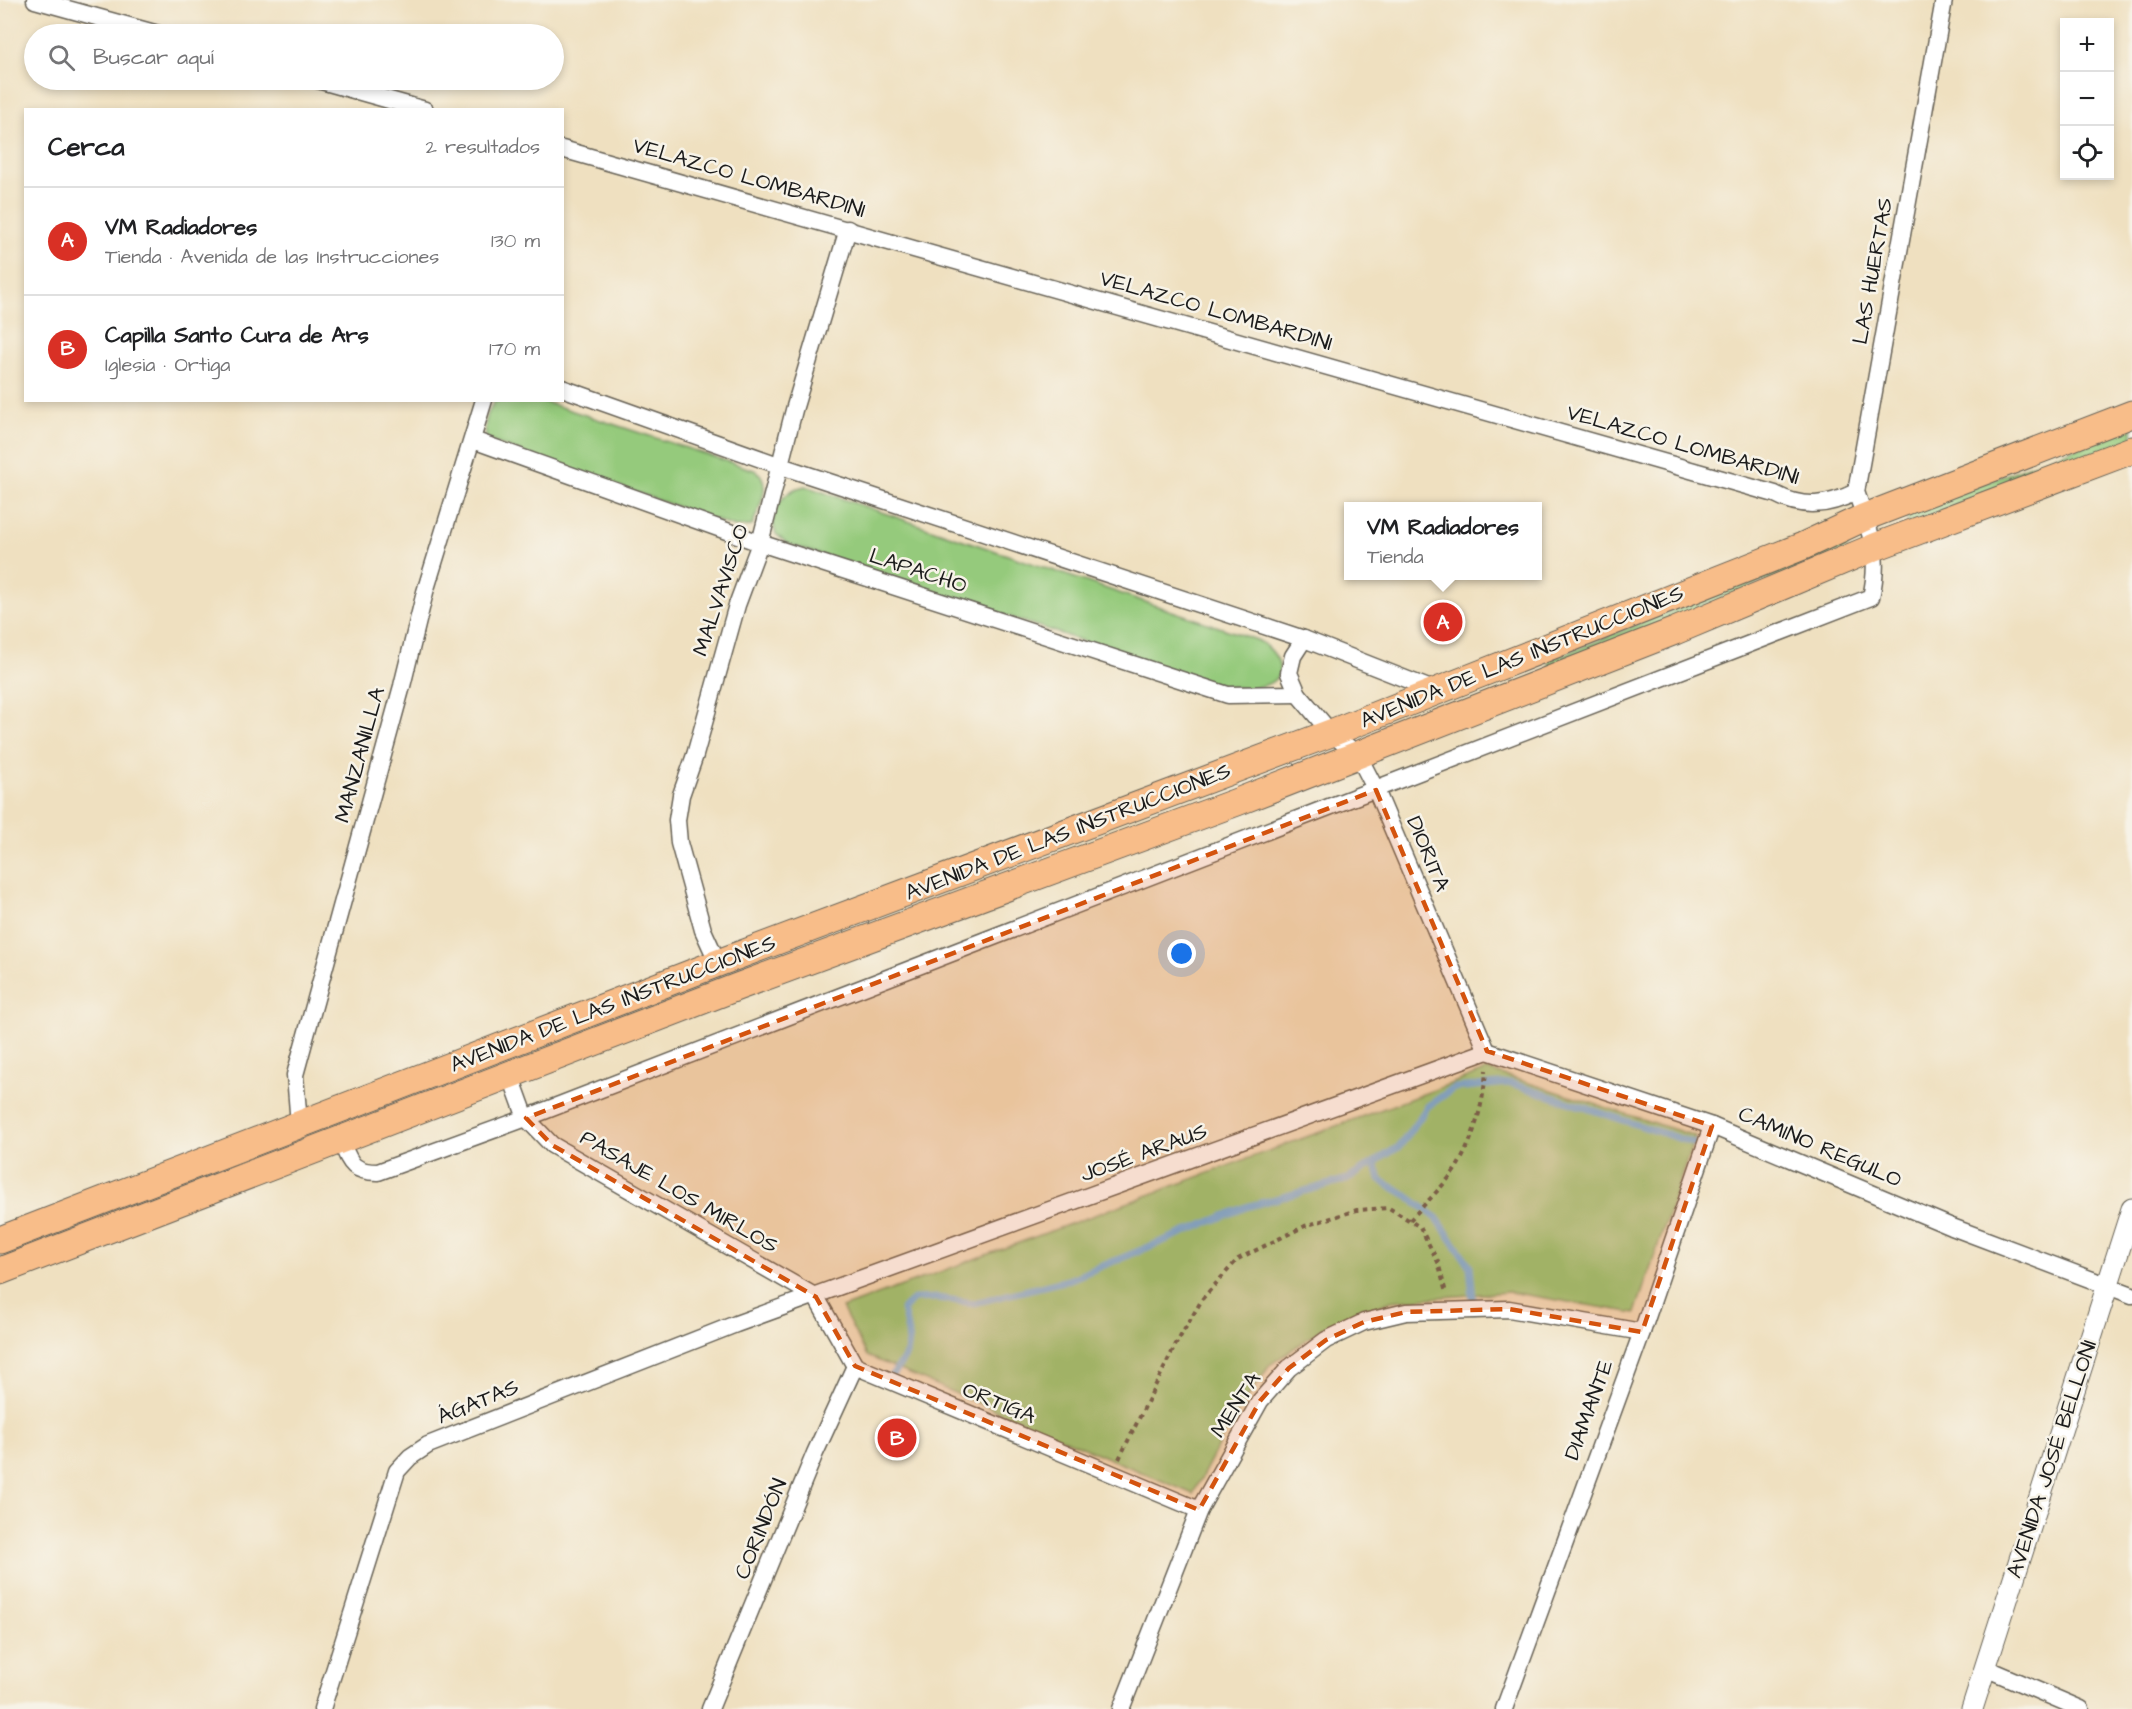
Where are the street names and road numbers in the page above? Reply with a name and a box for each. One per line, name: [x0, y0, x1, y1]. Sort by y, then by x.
street label: VELAZCO LOMBARDINI: [629, 130, 869, 226]
street label: LAS HUERTAS: [1845, 195, 1901, 347]
street label: VELAZCO LOMBARDINI: [1096, 263, 1336, 359]
street label: VELAZCO LOMBARDINI: [1563, 397, 1803, 493]
street label: MALVAVISCO: [685, 520, 757, 660]
street label: LAPACHO: [865, 541, 971, 601]
street label: AVENIDA DE LAS INSTRUCCIONES: [1356, 580, 1688, 734]
street label: MANZANILLA: [327, 684, 393, 826]
street label: AVENIDA DE LAS INSTRUCCIONES: [901, 755, 1235, 909]
street label: DIORITA: [1398, 812, 1458, 896]
street label: AVENIDA DE LAS INSTRUCCIONES: [446, 927, 780, 1081]
street label: CAMINO REGULO: [1733, 1099, 1907, 1196]
street label: JOSÉ ARAUS: [1076, 1116, 1212, 1190]
street label: PASAJE LOS MIRLOS: [574, 1123, 784, 1261]
street label: AVENIDA JOSÉ BELLONI: [1999, 1336, 2105, 1582]
street label: DIAMANTE: [1557, 1356, 1621, 1464]
street label: MENTA: [1203, 1366, 1269, 1444]
street label: ÁGATAS: [433, 1372, 523, 1432]
street label: ORTIGA: [958, 1374, 1040, 1432]
street label: CORINDÓN: [727, 1474, 795, 1584]

